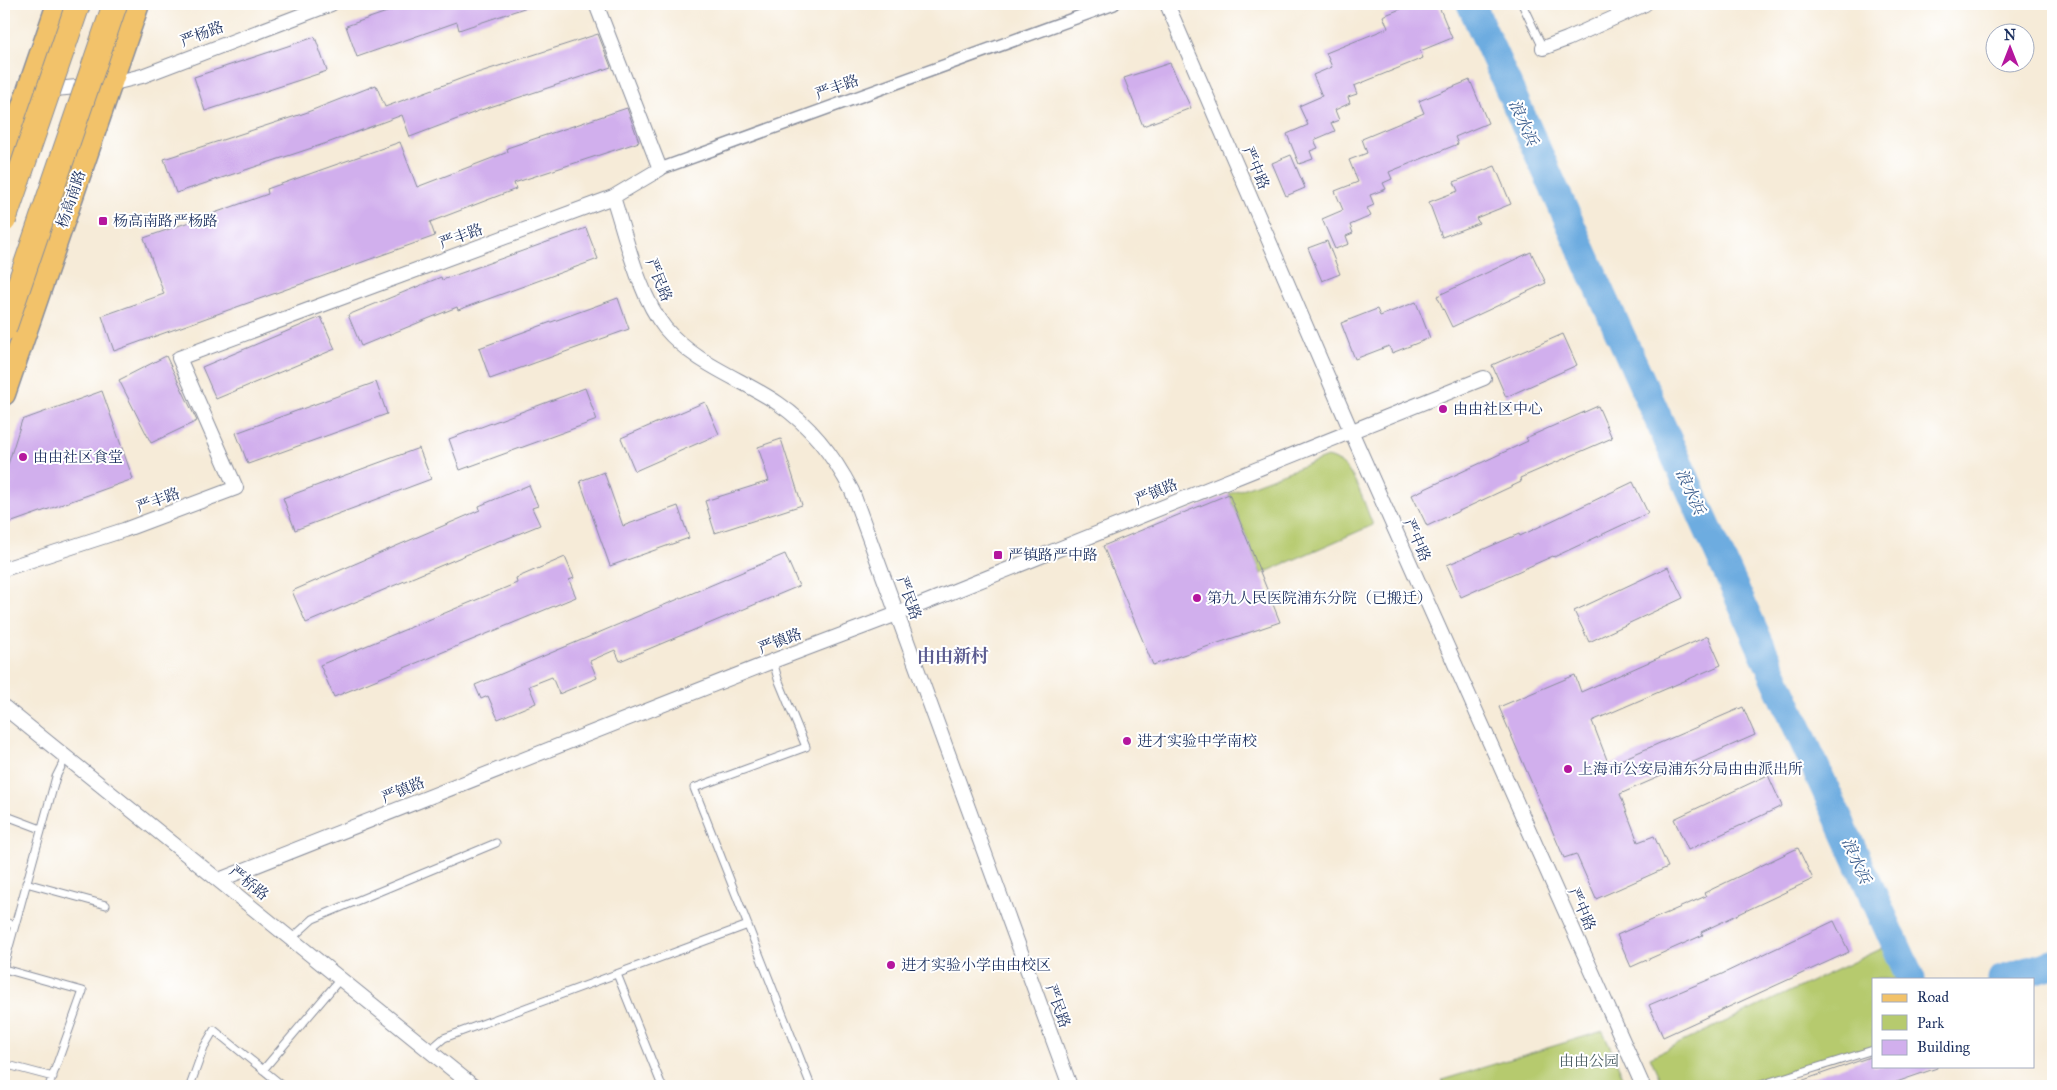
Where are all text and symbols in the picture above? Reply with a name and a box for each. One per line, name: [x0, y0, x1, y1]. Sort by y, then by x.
street label: 严杨路: [178, 18, 226, 50]
north arrow: [1984, 22, 2034, 72]
text: N: [2004, 27, 2016, 44]
street label: 严丰路: [813, 71, 861, 103]
water label: 浪水浜: [1505, 96, 1543, 150]
street label: 严中路: [1239, 144, 1273, 192]
street label: 杨高南路: [53, 168, 89, 230]
place label: 杨高南路严杨路: [113, 212, 218, 230]
marker: 杨高南路严杨路: [97, 215, 109, 227]
street label: 严丰路: [437, 220, 485, 252]
street label: 严民路: [642, 256, 676, 304]
place label: 由由社区中心: [1453, 400, 1543, 418]
marker: 由由社区中心: [1437, 403, 1449, 415]
place label: 由由社区食堂: [33, 448, 123, 466]
marker: 由由社区食堂: [17, 451, 29, 463]
water label: 浪水浜: [1672, 465, 1710, 519]
street label: 严镇路: [1132, 475, 1180, 509]
street label: 严丰路: [134, 484, 182, 516]
street label: 严中路: [1400, 516, 1434, 564]
place label: 严镇路严中路: [1008, 546, 1098, 564]
marker: 严镇路严中路: [992, 549, 1004, 561]
street label: 严民路: [893, 574, 925, 622]
place label: 第九人民医院浦东分院（已搬迁）: [1207, 589, 1432, 607]
marker: 第九人民医院浦东分院（已搬迁）: [1191, 592, 1203, 604]
street label: 严镇路: [756, 625, 804, 657]
district label: 由由新村: [917, 645, 989, 667]
place label: 进才实验中学南校: [1137, 732, 1257, 750]
marker: 进才实验中学南校: [1121, 735, 1133, 747]
place label: 上海市公安局浦东分局由由派出所: [1578, 760, 1803, 778]
marker: 上海市公安局浦东分局由由派出所: [1562, 763, 1574, 775]
street label: 严镇路: [379, 773, 427, 807]
water label: 浪水浜: [1838, 834, 1876, 888]
street label: 严桥路: [226, 862, 272, 904]
street label: 严中路: [1565, 885, 1599, 933]
place label: 进才实验小学由由校区: [901, 956, 1051, 974]
marker: 进才实验小学由由校区: [885, 959, 897, 971]
legend: [1872, 978, 2034, 1068]
street label: 严民路: [1042, 982, 1074, 1030]
text: Road: [1917, 988, 1949, 1006]
text: Park: [1917, 1014, 1944, 1032]
text: Building: [1917, 1038, 1971, 1056]
park label: 由由公园: [1559, 1052, 1619, 1070]

